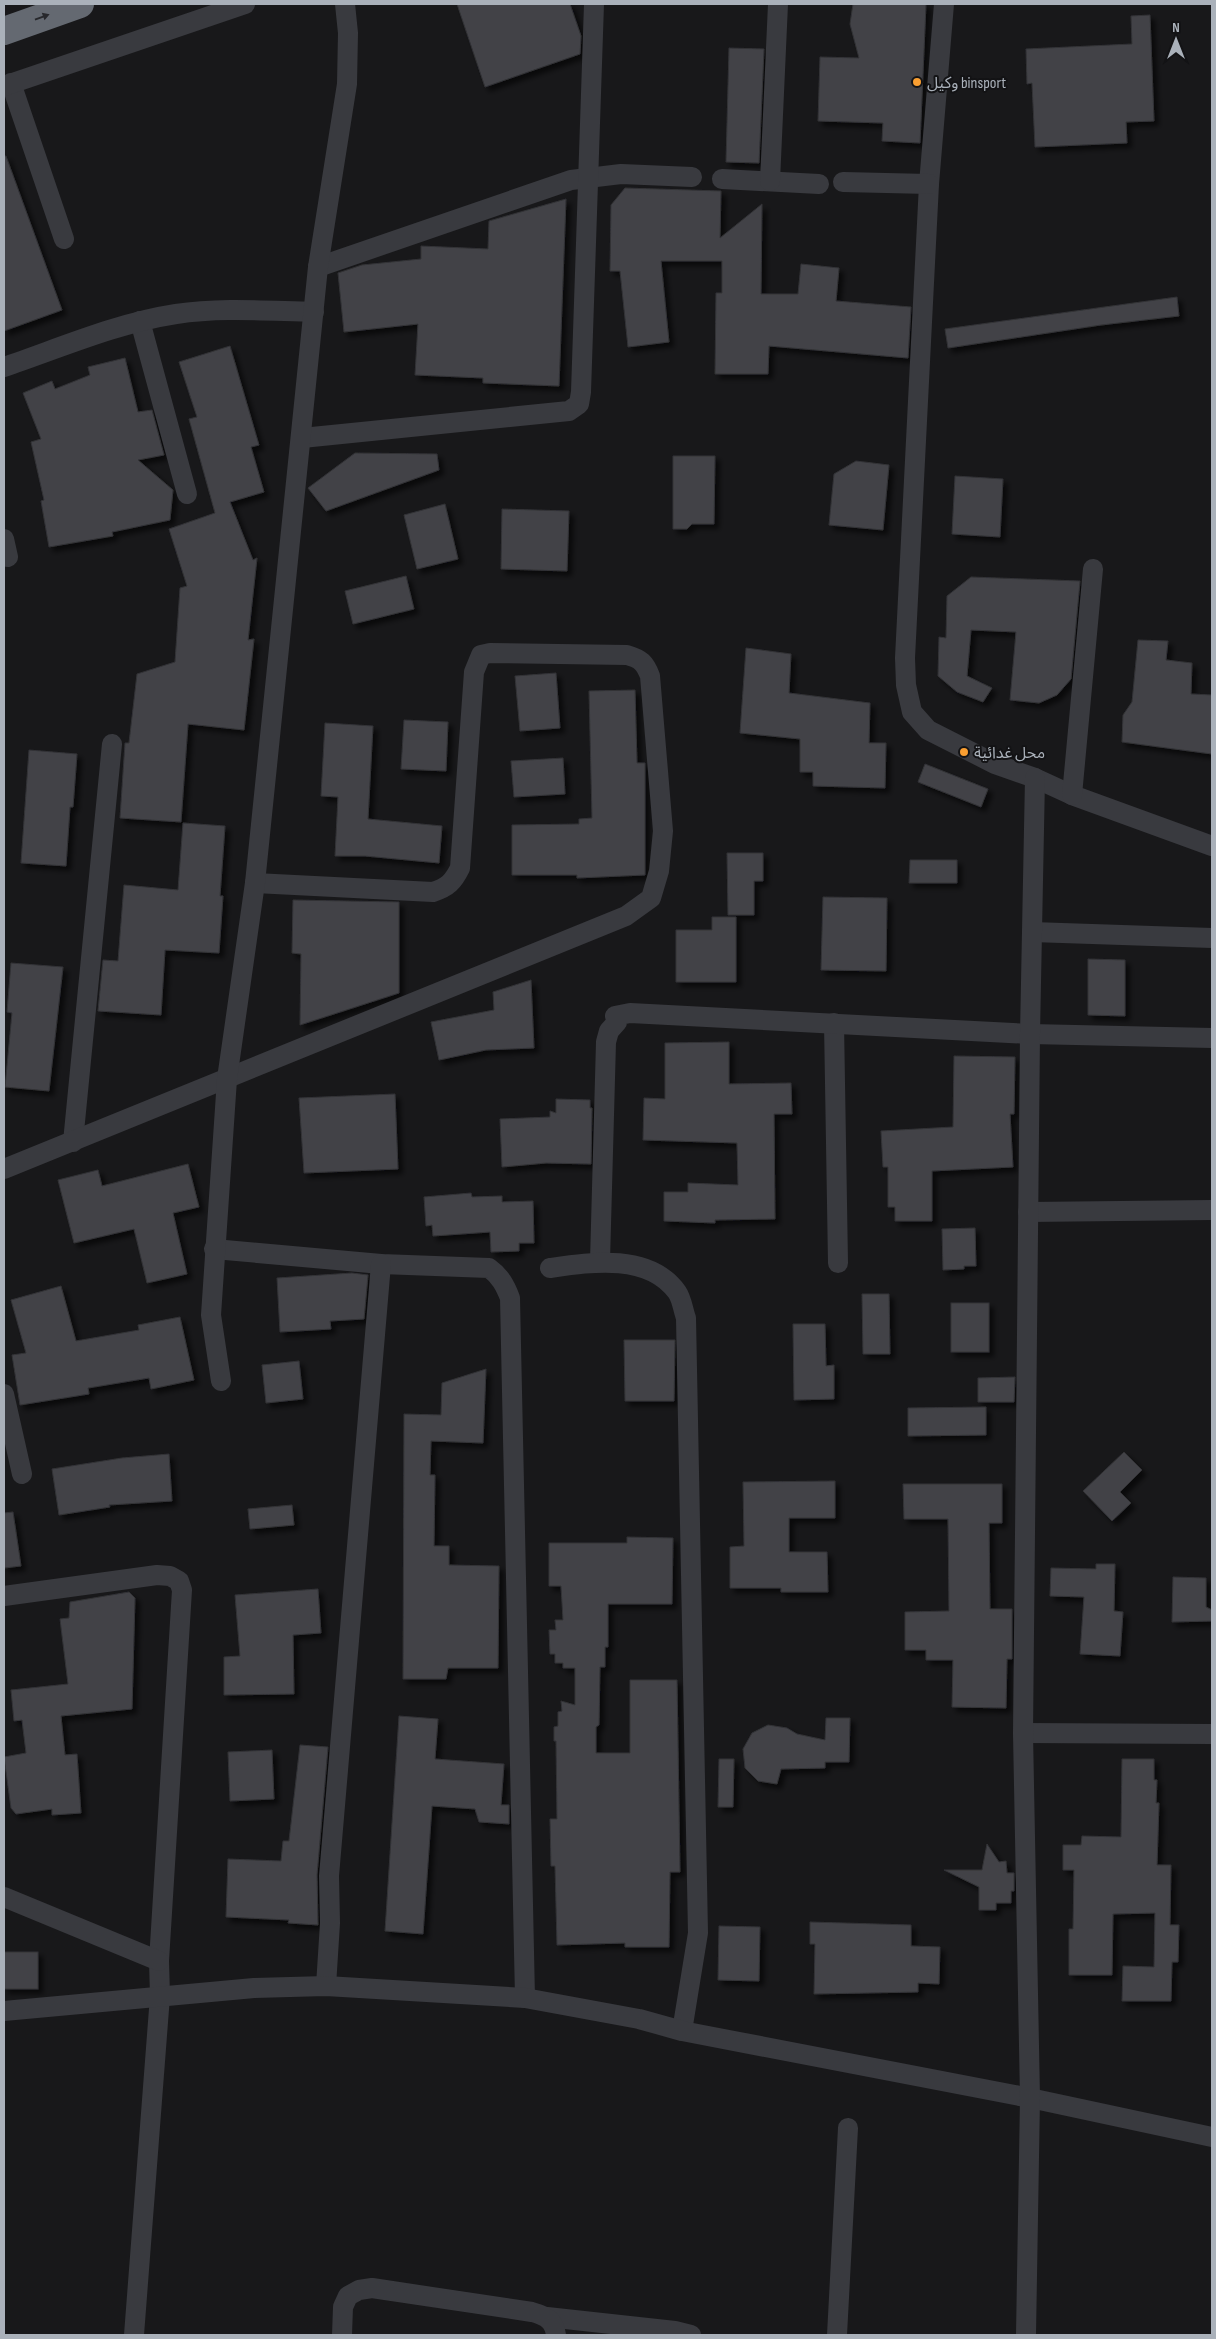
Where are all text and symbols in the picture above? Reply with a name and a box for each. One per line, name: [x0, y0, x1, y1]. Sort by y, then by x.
one-way arrow: [34, 13, 49, 20]
north arrow: [1151, 15, 1201, 65]
text: N: [1172, 19, 1180, 36]
place label: وكيل binsport: [927, 74, 1006, 93]
marker: وكيل binsport: [911, 76, 923, 88]
place label: محل غدائية: [974, 744, 1045, 763]
marker: محل غدائية: [958, 746, 970, 758]

